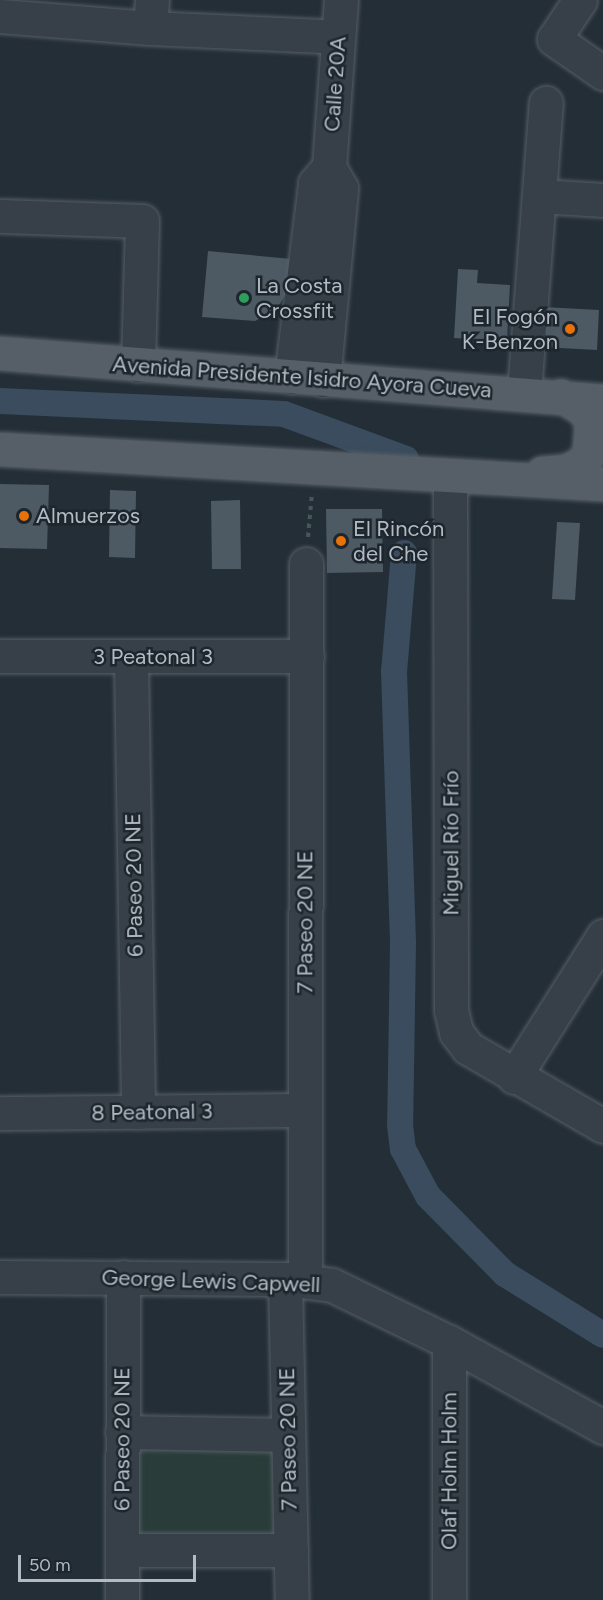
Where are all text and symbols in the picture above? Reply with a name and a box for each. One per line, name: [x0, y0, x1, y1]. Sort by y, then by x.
street label: Calle 20A: [319, 35, 351, 133]
place label: La Costa Crossfit: [256, 272, 342, 324]
marker: La Costa Crossfit: [237, 291, 251, 305]
place label: El Fogón K-Benzon: [462, 303, 558, 354]
marker: El Fogón K-Benzon: [563, 322, 577, 336]
street label: Avenida Presidente Isidro Ayora Cueva: [112, 351, 492, 403]
place label: Almuerzos: [36, 503, 140, 529]
marker: Almuerzos: [17, 509, 31, 523]
place label: El Rincón del Che: [353, 515, 444, 566]
marker: El Rincón del Che: [334, 534, 348, 548]
street label: 3 Peatonal 3: [93, 644, 213, 670]
street label: Miguel Río Frío: [438, 770, 464, 916]
street label: 6 Paseo 20 NE: [120, 813, 148, 957]
street label: 7 Paseo 20 NE: [292, 850, 318, 994]
street label: 8 Peatonal 3: [91, 1098, 213, 1126]
street label: George Lewis Capwell: [101, 1264, 321, 1298]
street label: 6 Paseo 20 NE: [109, 1367, 135, 1511]
street label: 7 Paseo 20 NE: [274, 1367, 302, 1511]
street label: Olaf Holm Holm: [436, 1392, 462, 1550]
scale bar: [21, 1543, 200, 1581]
text: 50 m: [29, 1554, 71, 1576]

